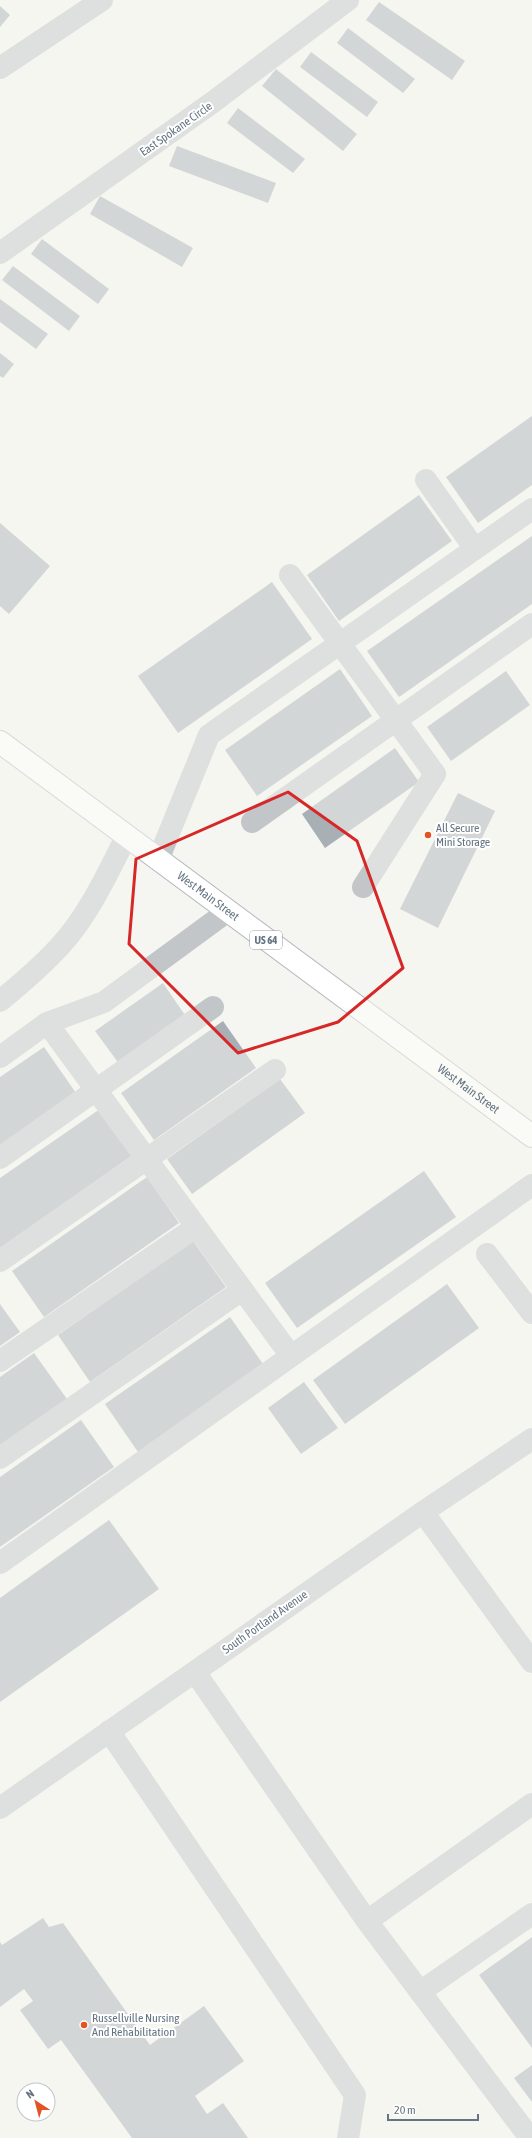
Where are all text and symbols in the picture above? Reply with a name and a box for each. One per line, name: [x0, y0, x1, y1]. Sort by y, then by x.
street label: East Spokane Circle: [137, 99, 215, 159]
place label: All Secure Mini Storage: [436, 821, 490, 849]
marker: All Secure Mini Storage: [423, 830, 433, 840]
street label: West Main Street: [174, 869, 242, 924]
road number: US 64: [250, 931, 282, 949]
street label: West Main Street: [435, 1061, 503, 1117]
street label: South Portland Avenue: [220, 1587, 310, 1657]
place label: Russellville Nursing And Rehabilitation: [92, 2011, 180, 2039]
marker: Russellville Nursing And Rehabilitation: [79, 2020, 89, 2030]
north arrow: [16, 2082, 56, 2122]
text: N: [24, 2087, 36, 2101]
scale bar: [388, 2096, 478, 2122]
text: 20 m: [394, 2103, 416, 2117]

